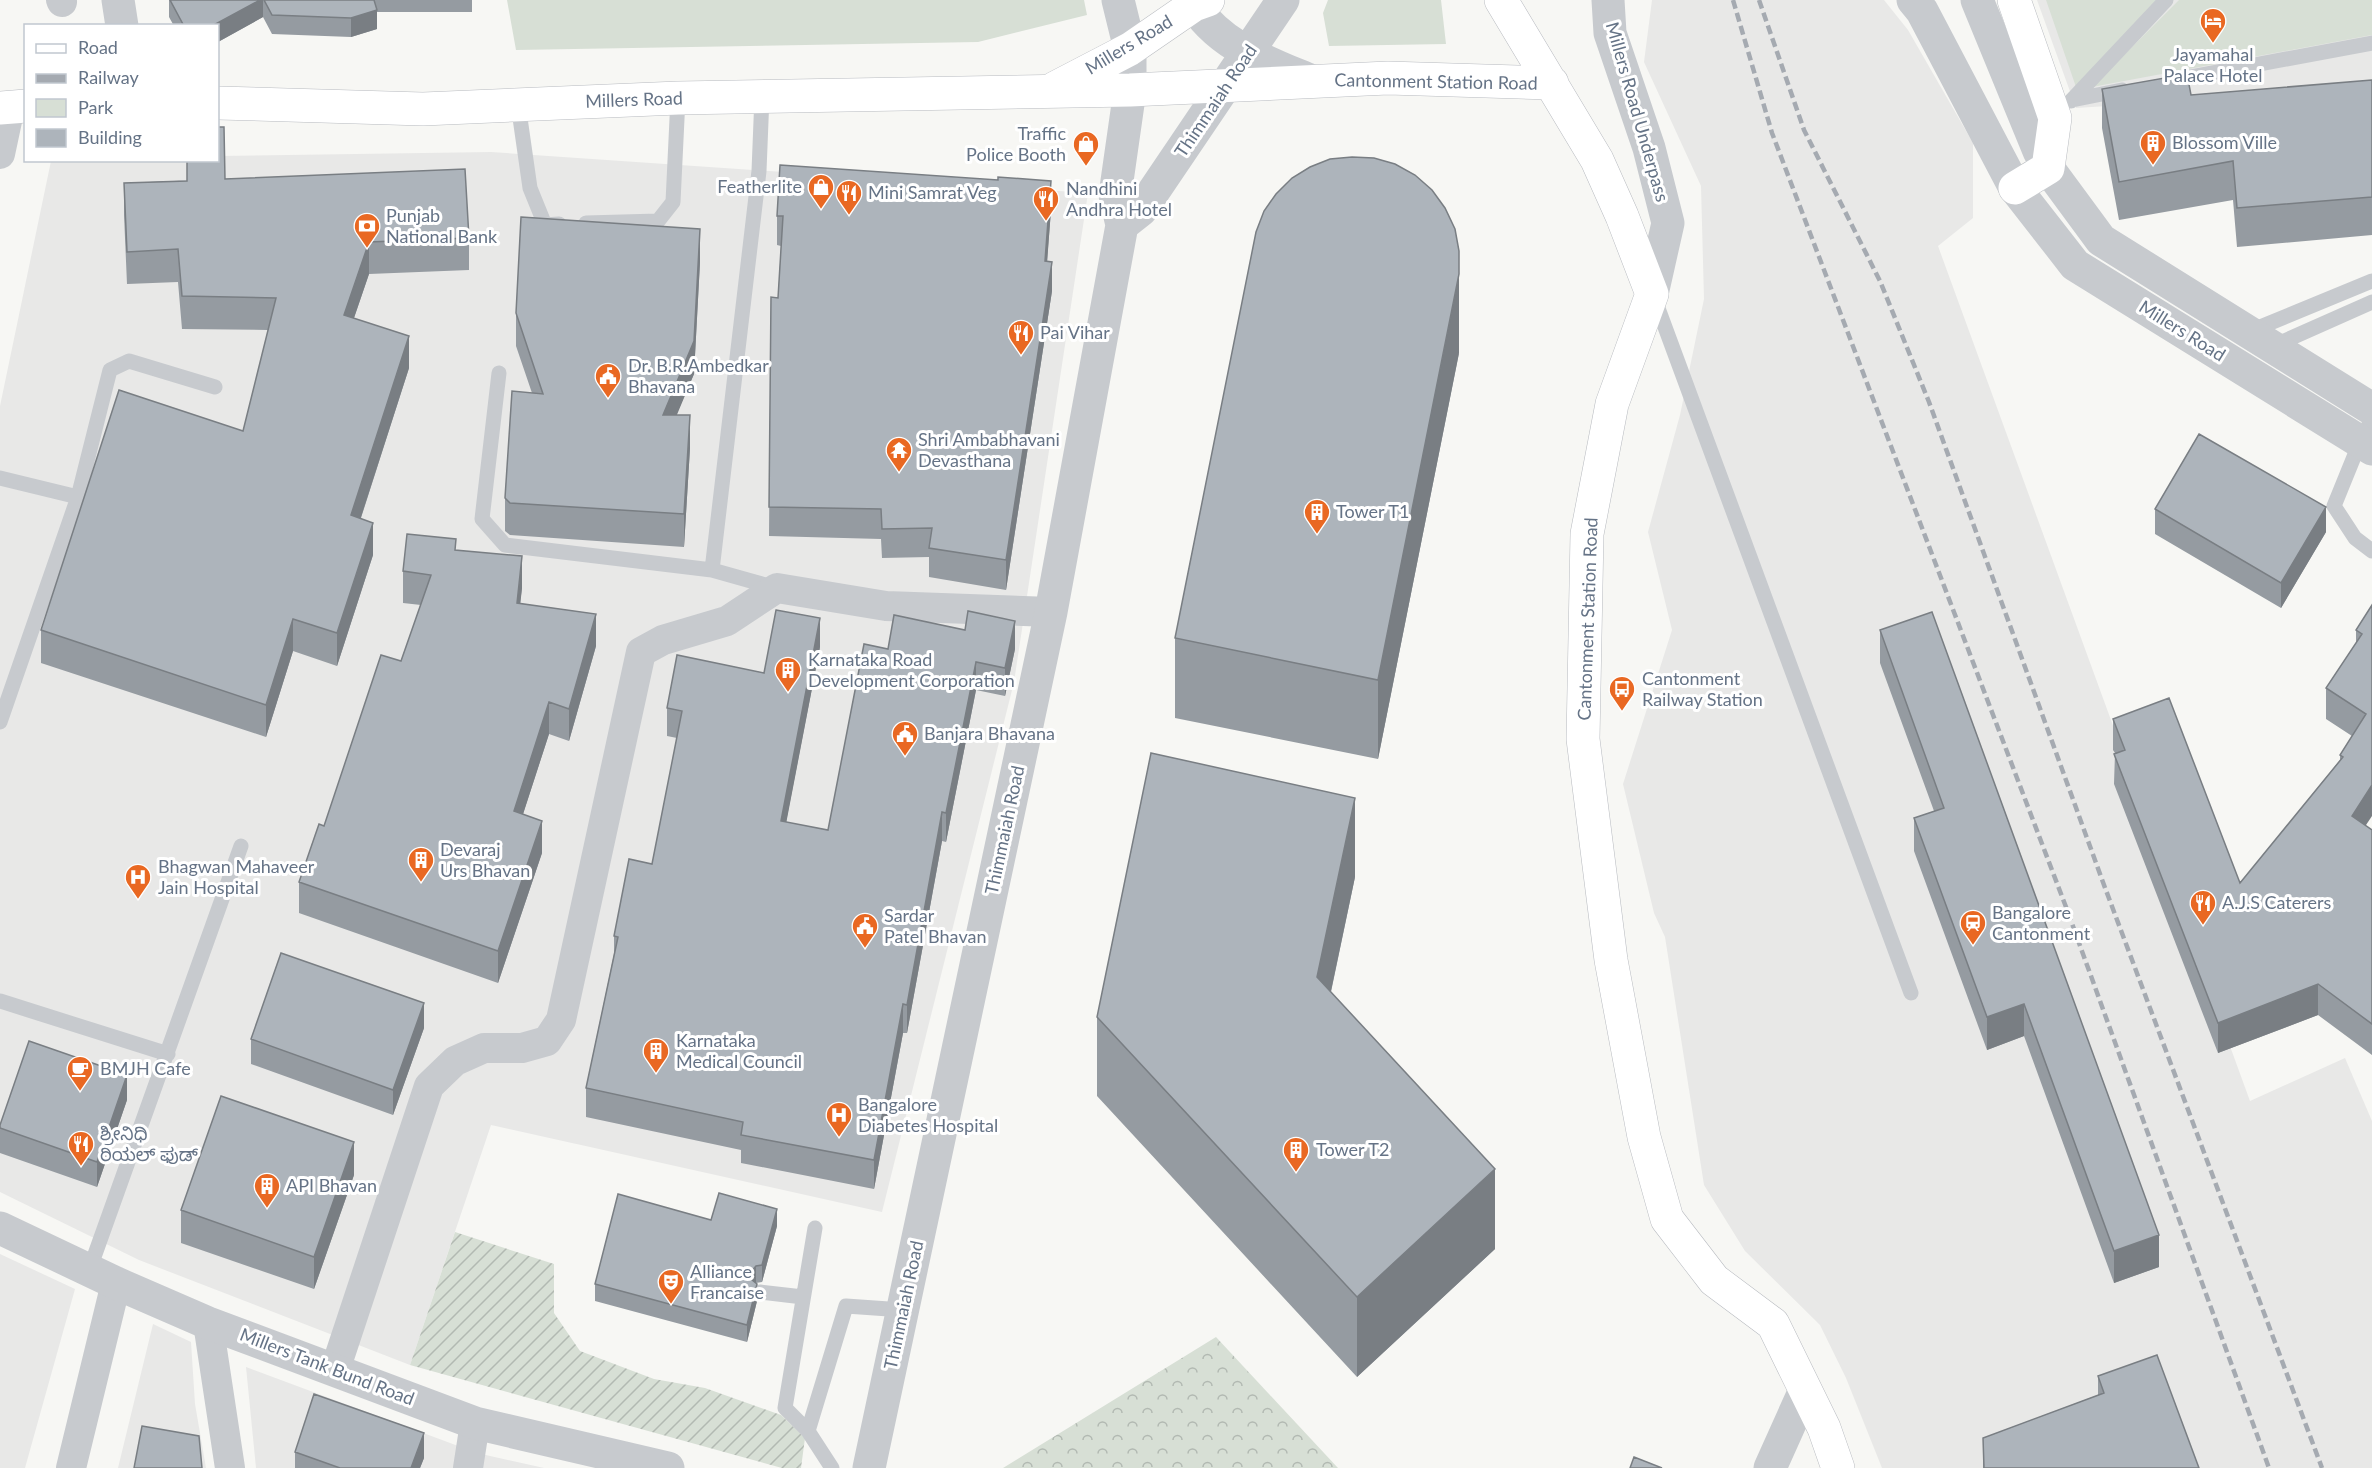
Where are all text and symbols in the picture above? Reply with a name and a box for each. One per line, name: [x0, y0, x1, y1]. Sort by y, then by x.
hotel icon: Jayamahal Palace Hotel: [2198, 6, 2228, 44]
street label: Millers Road: [1081, 10, 1176, 79]
street label: Millers Road Underpass: [1602, 19, 1674, 204]
legend: [24, 24, 219, 162]
text: Road: [78, 36, 118, 58]
street label: Thimmaiah Road: [1169, 40, 1261, 161]
place label: Jayamahal Palace Hotel: [2164, 43, 2262, 86]
text: Railway: [78, 66, 139, 88]
street label: Cantonment Station Road: [1334, 68, 1538, 94]
street label: Millers Road: [585, 86, 683, 112]
text: Park: [78, 96, 114, 118]
place label: Traffic Police Booth: [966, 122, 1066, 165]
text: Building: [78, 126, 142, 148]
building icon: Blossom Ville: [2138, 128, 2168, 166]
shop icon: Traffic Police Booth: [1071, 129, 1101, 167]
place label: Blossom Ville: [2172, 131, 2277, 153]
shop icon: Featherlite: [806, 172, 836, 210]
place label: Featherlite: [717, 175, 802, 197]
place label: Nandhini Andhra Hotel: [1066, 177, 1172, 220]
restaurant icon: Mini Samrat Veg: [834, 178, 864, 216]
place label: Mini Samrat Veg: [868, 181, 997, 203]
restaurant icon: Nandhini Andhra Hotel: [1031, 184, 1061, 222]
place label: Punjab National Bank: [386, 204, 498, 247]
bank icon: Punjab National Bank: [352, 211, 382, 249]
street label: Millers Road: [2135, 295, 2230, 365]
restaurant icon: Pai Vihar: [1006, 318, 1036, 356]
place label: Pai Vihar: [1040, 321, 1110, 343]
place label: Dr. B.R.Ambedkar Bhavana: [628, 354, 769, 397]
public building icon: Dr. B.R.Ambedkar Bhavana: [593, 361, 623, 399]
place label: Shri Ambabhavani Devasthana: [918, 428, 1060, 471]
temple icon: Shri Ambabhavani Devasthana: [884, 435, 914, 473]
building icon: Tower T1: [1302, 497, 1332, 535]
place label: Tower T1: [1336, 500, 1409, 522]
street label: Cantonment Station Road: [1572, 517, 1602, 721]
place label: Karnataka Road Development Corporation: [808, 648, 1015, 691]
building icon: Karnataka Road Development Corporation: [773, 655, 803, 693]
place label: Cantonment Railway Station: [1642, 667, 1763, 710]
bus stop icon: Cantonment Railway Station: [1607, 674, 1637, 712]
public building icon: Banjara Bhavana: [890, 719, 920, 757]
place label: Banjara Bhavana: [924, 722, 1055, 744]
street label: Thimmaiah Road: [980, 763, 1028, 896]
place label: Devaraj Urs Bhavan: [440, 838, 530, 881]
building icon: Devaraj Urs Bhavan: [406, 845, 436, 883]
place label: Bhagwan Mahaveer Jain Hospital: [158, 855, 315, 898]
hospital icon: Bhagwan Mahaveer Jain Hospital: [123, 862, 153, 900]
restaurant icon: A.J.S Caterers: [2188, 888, 2218, 926]
place label: A.J.S Caterers: [2222, 891, 2331, 913]
place label: Bangalore Cantonment: [1992, 901, 2091, 944]
place label: Sardar Patel Bhavan: [884, 904, 986, 947]
station icon: Bangalore Cantonment: [1958, 908, 1988, 946]
public building icon: Sardar Patel Bhavan: [850, 911, 880, 949]
place label: Karnataka Medical Council: [676, 1029, 802, 1072]
building icon: Karnataka Medical Council: [641, 1036, 671, 1074]
cafe icon: BMJH Cafe: [65, 1054, 95, 1092]
place label: BMJH Cafe: [100, 1057, 191, 1079]
place label: Bangalore Diabetes Hospital: [858, 1093, 998, 1136]
hospital icon: Bangalore Diabetes Hospital: [824, 1100, 854, 1138]
place label: ಶ್ರೀನಿಧಿ ರಿಯಲ್ ಫುಡ್: [100, 1122, 199, 1165]
restaurant icon: ಶ್ರೀನಿಧಿ ರಿಯಲ್ ಫುಡ್: [66, 1129, 96, 1167]
building icon: Tower T2: [1281, 1135, 1311, 1173]
place label: Tower T2: [1316, 1138, 1389, 1160]
building icon: API Bhavan: [252, 1171, 282, 1209]
place label: API Bhavan: [286, 1174, 377, 1196]
street label: Thimmaiah Road: [879, 1238, 927, 1371]
place label: Alliance Francaise: [690, 1260, 764, 1303]
theatre icon: Alliance Francaise: [656, 1267, 686, 1305]
street label: Millers Tank Bund Road: [237, 1323, 418, 1409]

